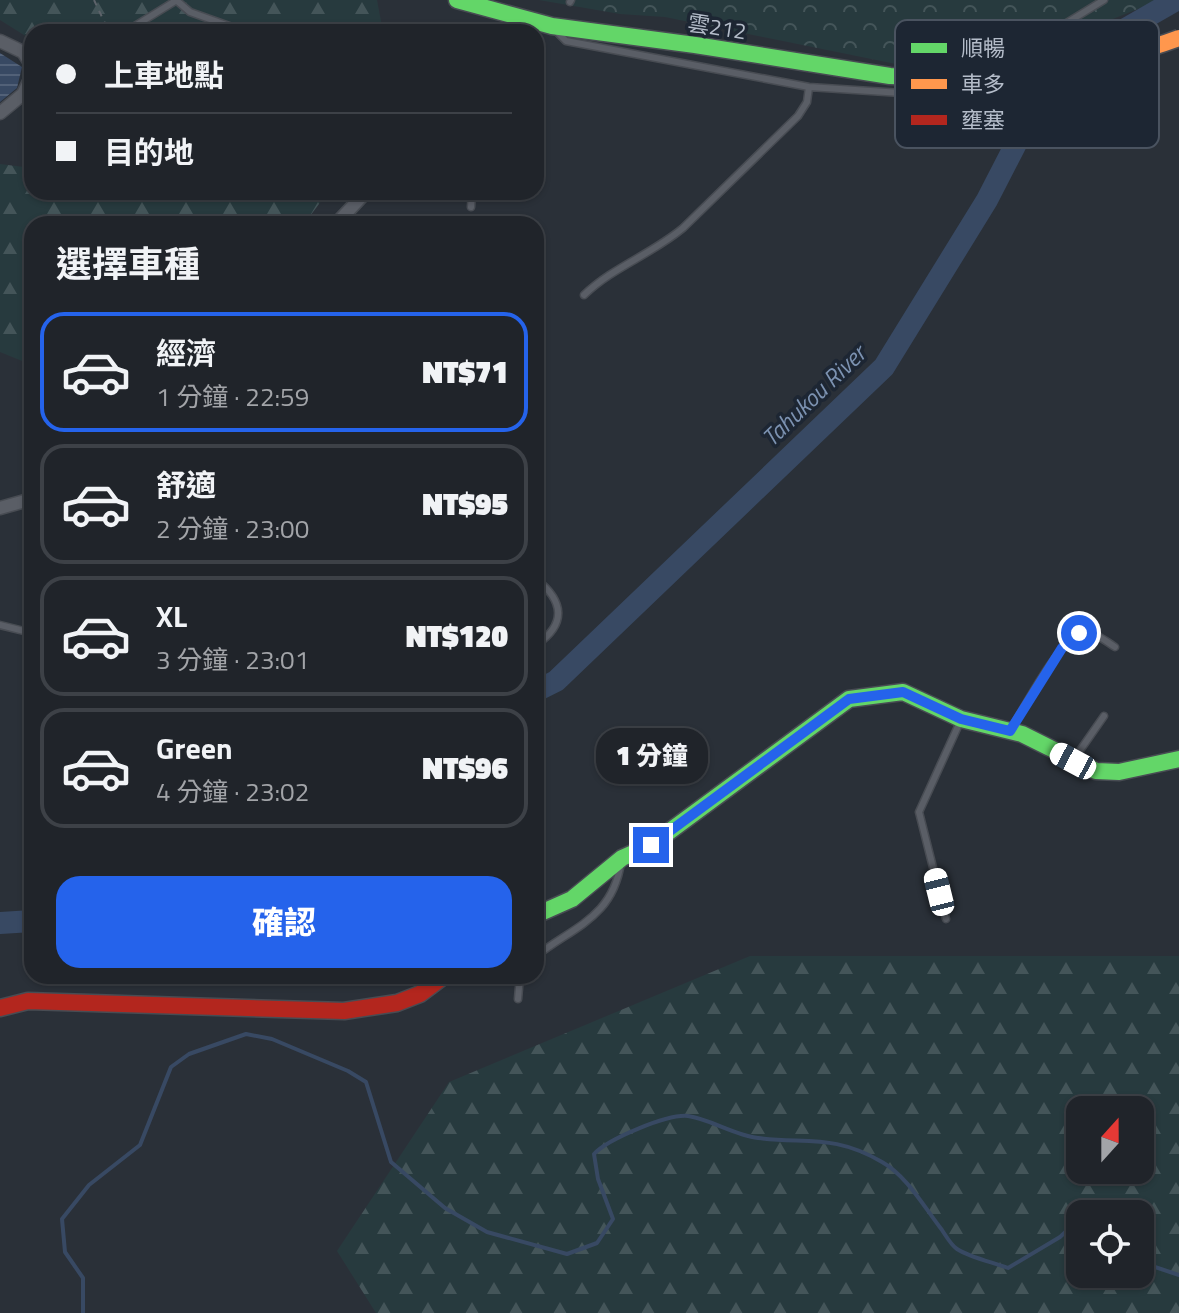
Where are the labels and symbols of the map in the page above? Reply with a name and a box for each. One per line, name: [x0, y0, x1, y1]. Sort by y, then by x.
street label: 雲212: [685, 6, 749, 48]
legend: [895, 20, 1159, 148]
text: 順暢: [961, 31, 1005, 65]
text: 車多: [961, 67, 1005, 101]
text: 壅塞: [961, 103, 1005, 137]
water label: Tahukou River: [753, 334, 876, 454]
route start: [1061, 615, 1097, 651]
callout: 1 分鐘: [595, 729, 707, 785]
car: [1046, 739, 1100, 783]
route end: [633, 827, 669, 863]
car: [922, 866, 956, 918]
north arrow: [1066, 1096, 1154, 1184]

